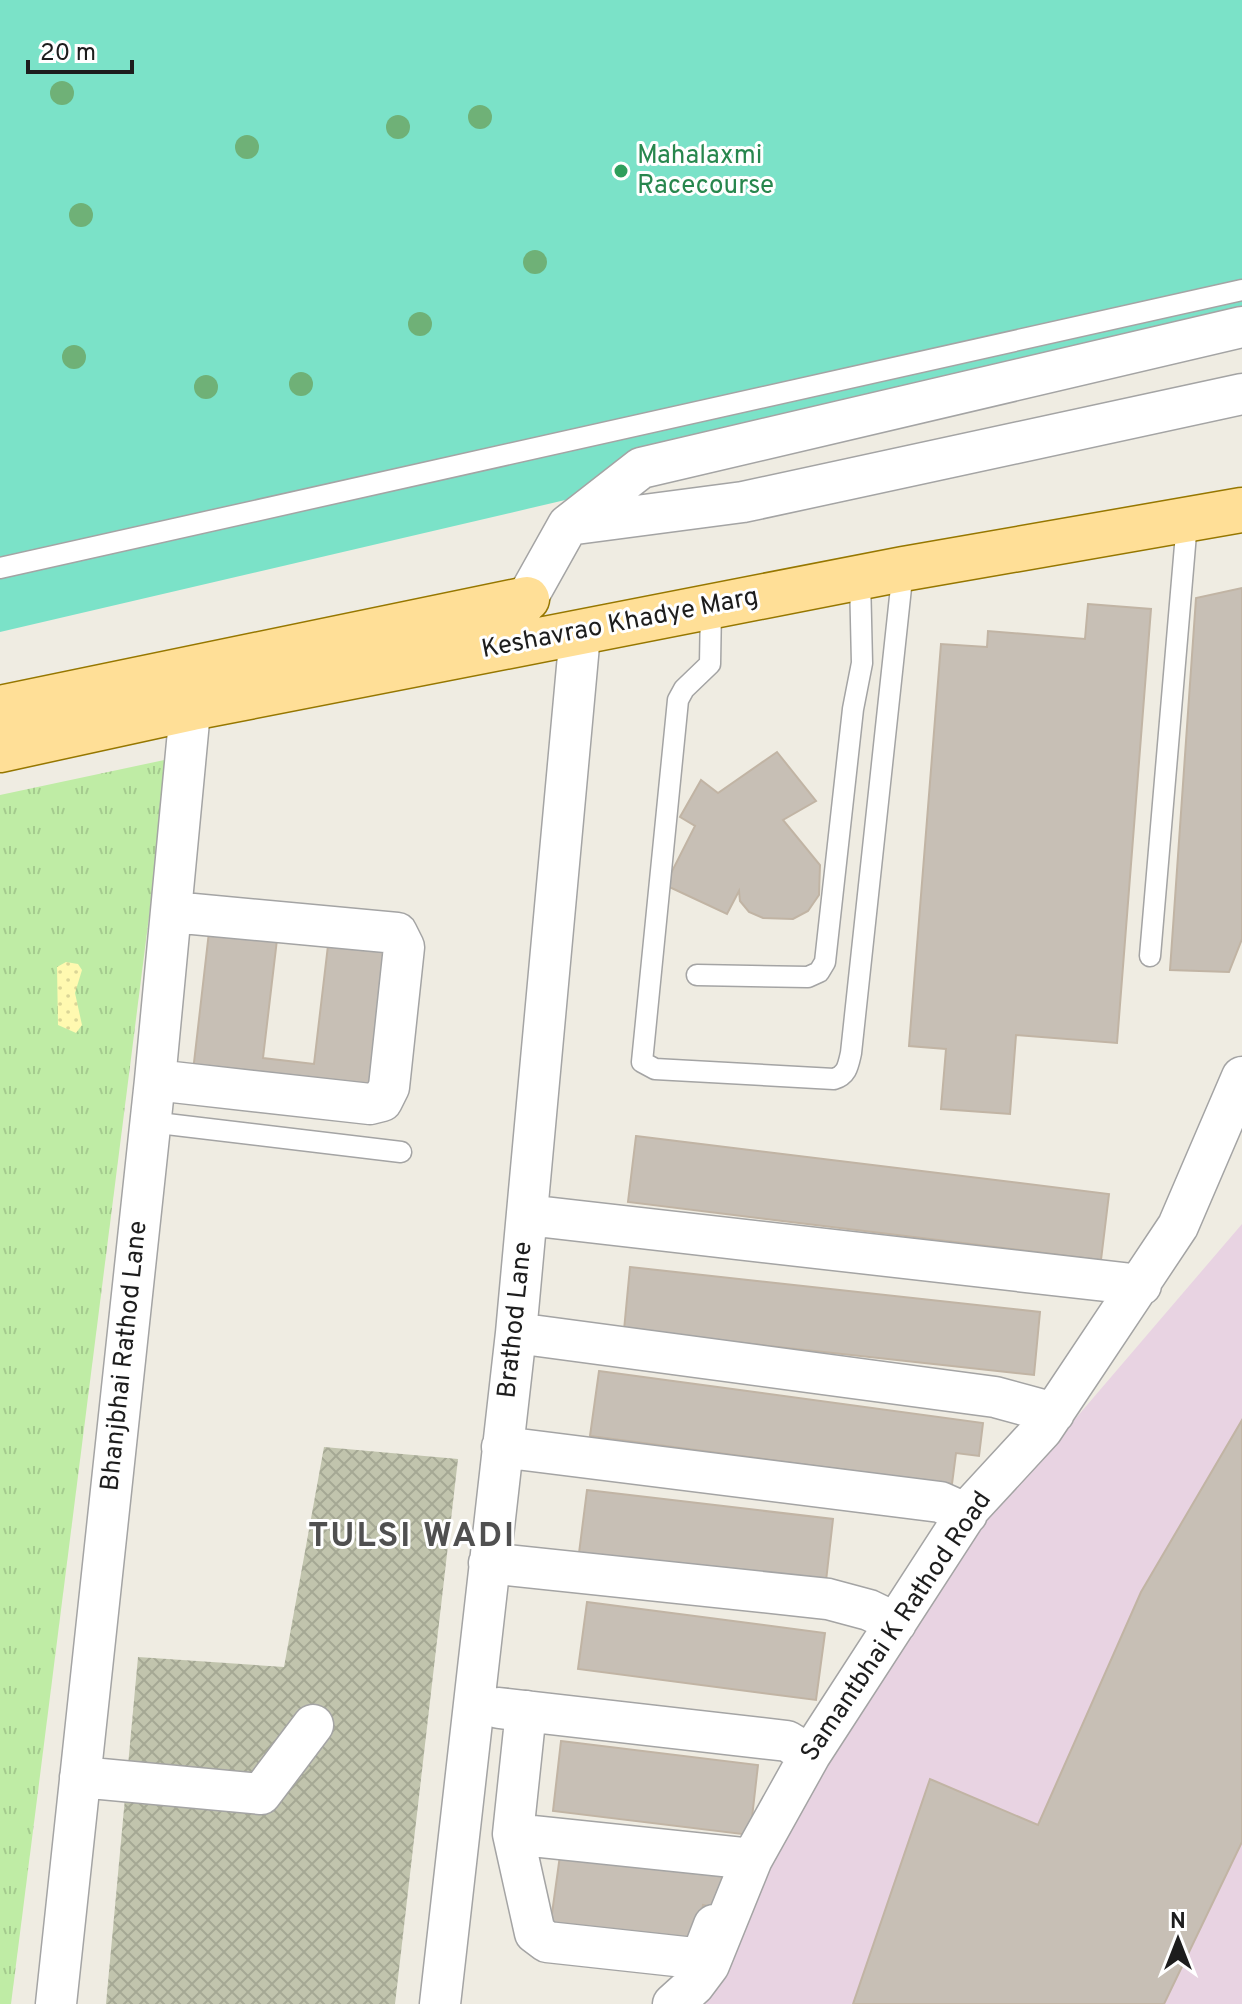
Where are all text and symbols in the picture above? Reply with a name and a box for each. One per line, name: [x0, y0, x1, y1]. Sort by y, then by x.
scale bar: [28, 24, 132, 74]
text: 20 m: [40, 39, 96, 69]
place label: Mahalaxmi Racecourse: [637, 140, 774, 203]
marker: Mahalaxmi Racecourse: [612, 162, 630, 180]
street label: Keshavrao Khadye Marg: [479, 581, 761, 667]
street label: Bhanjbhai Rathod Lane: [94, 1219, 156, 1493]
street label: Brathod Lane: [491, 1240, 541, 1400]
street label: Samantbhai K Rathod Road: [794, 1486, 1000, 1768]
district label: TULSI WADI: [308, 1516, 516, 1559]
north arrow: [1138, 1900, 1218, 1980]
text: N: [1170, 1909, 1186, 1936]

